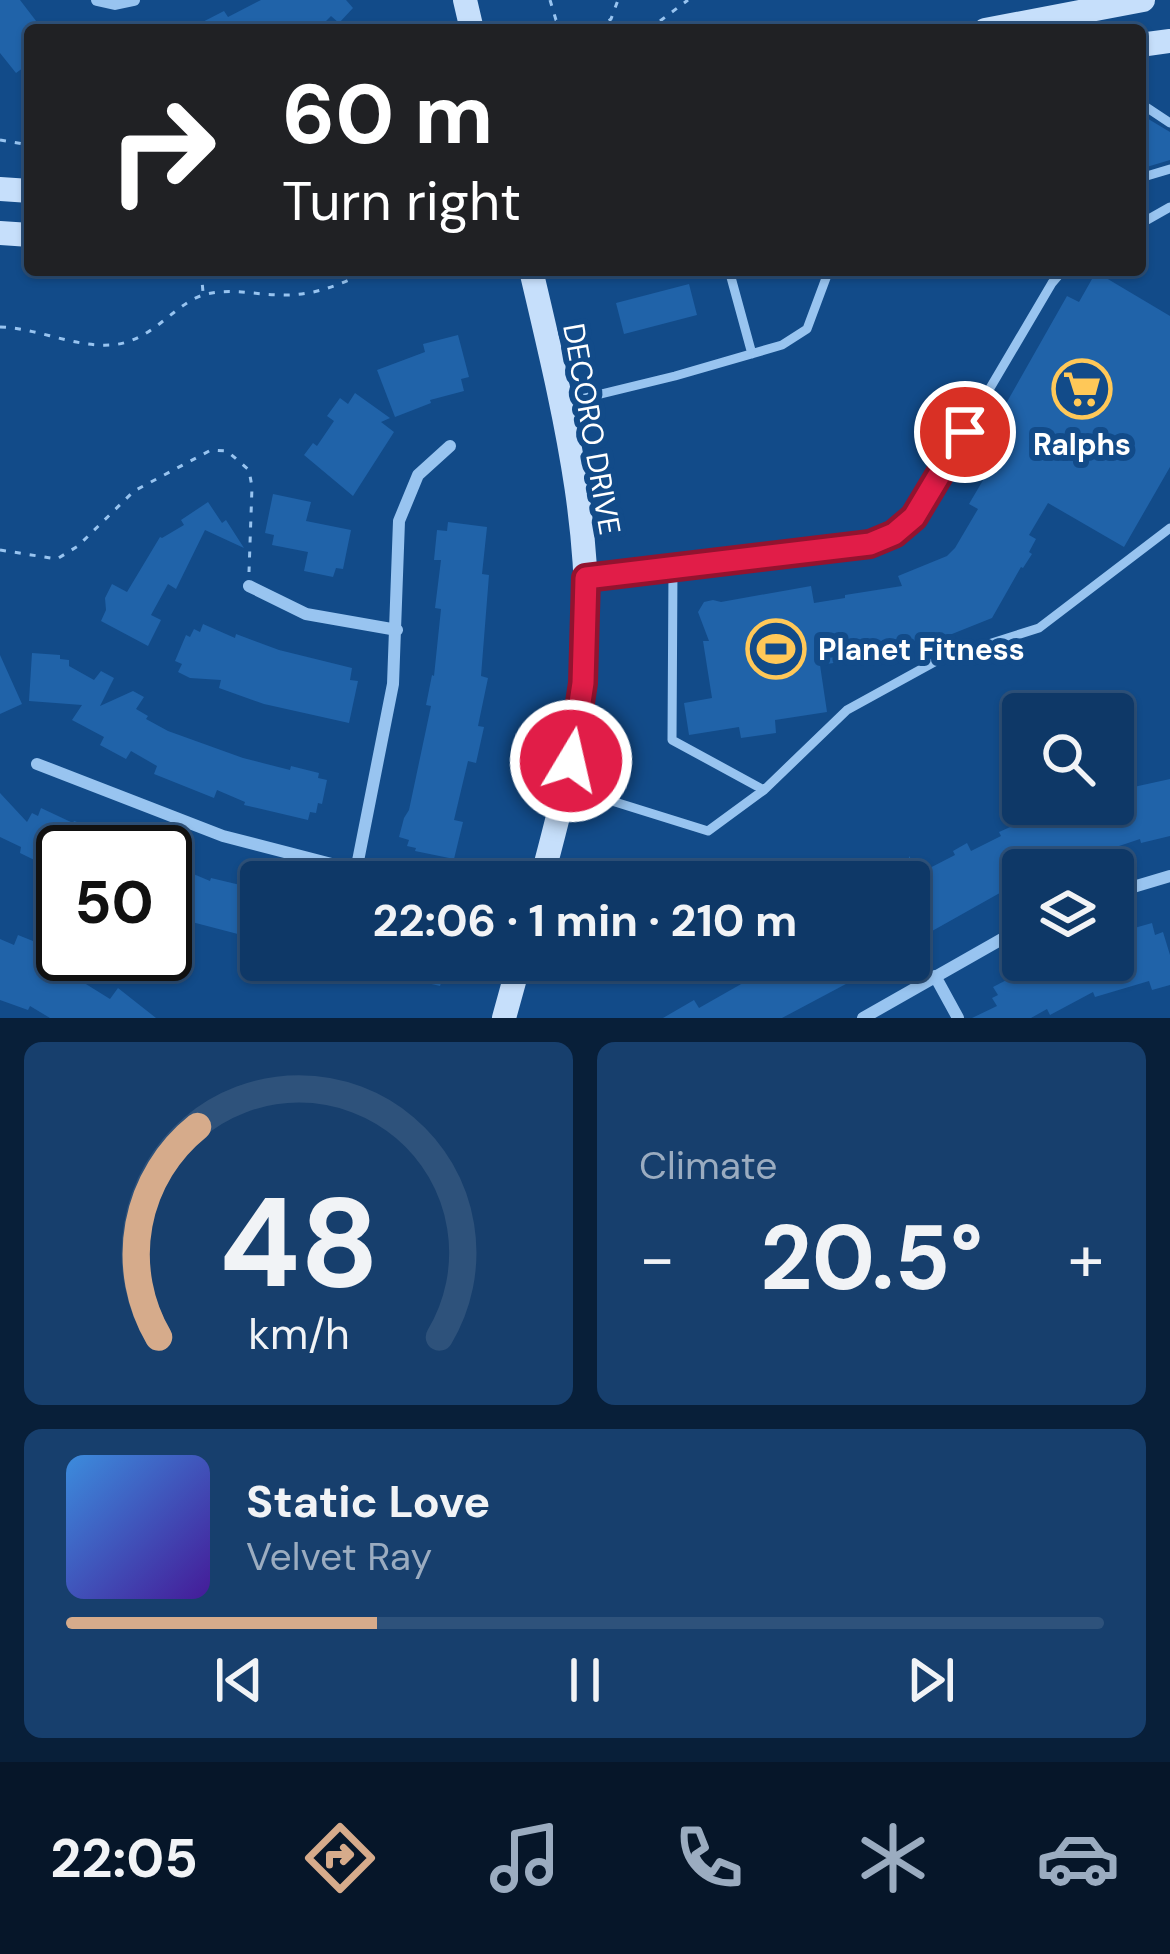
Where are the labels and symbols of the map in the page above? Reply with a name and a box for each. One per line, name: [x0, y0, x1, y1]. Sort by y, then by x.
street label: DECORO DRIVE: [554, 320, 630, 538]
supermarket icon: Ralphs: [1051, 358, 1113, 420]
pin: [914, 381, 1016, 483]
place label: Ralphs: [1033, 425, 1131, 464]
sports icon: Planet Fitness: [745, 618, 807, 680]
place label: Planet Fitness: [818, 630, 1025, 669]
position arrow: [508, 698, 634, 824]
speed limit sign: 50: [36, 825, 192, 981]

